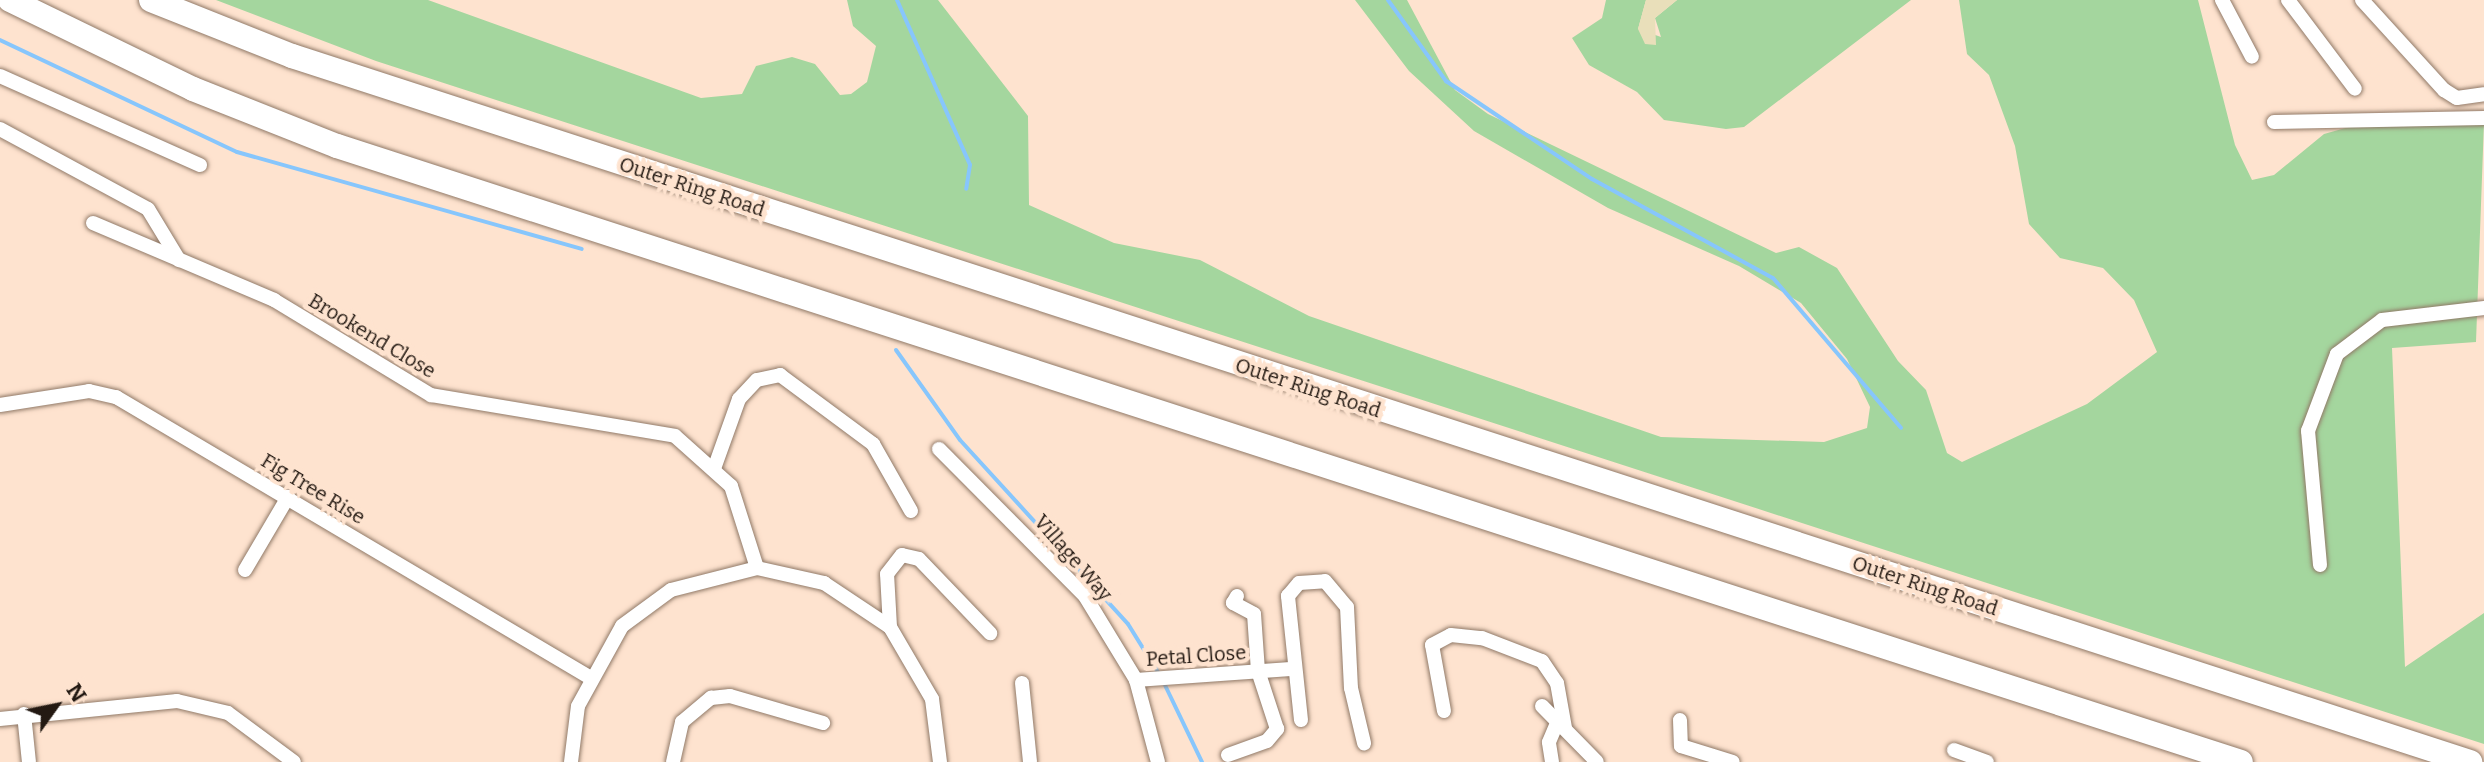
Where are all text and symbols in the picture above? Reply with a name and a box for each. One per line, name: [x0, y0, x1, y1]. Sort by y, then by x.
street label: Outer Ring Road: [616, 152, 768, 222]
street label: Brookend Close: [304, 289, 440, 383]
street label: Outer Ring Road: [1232, 353, 1384, 423]
street label: Fig Tree Rise: [257, 449, 369, 529]
street label: Village Way: [1029, 510, 1117, 606]
street label: Outer Ring Road: [1849, 551, 2001, 621]
street label: Petal Close: [1145, 641, 1247, 671]
north arrow: [16, 666, 96, 746]
text: N: [61, 678, 92, 707]

